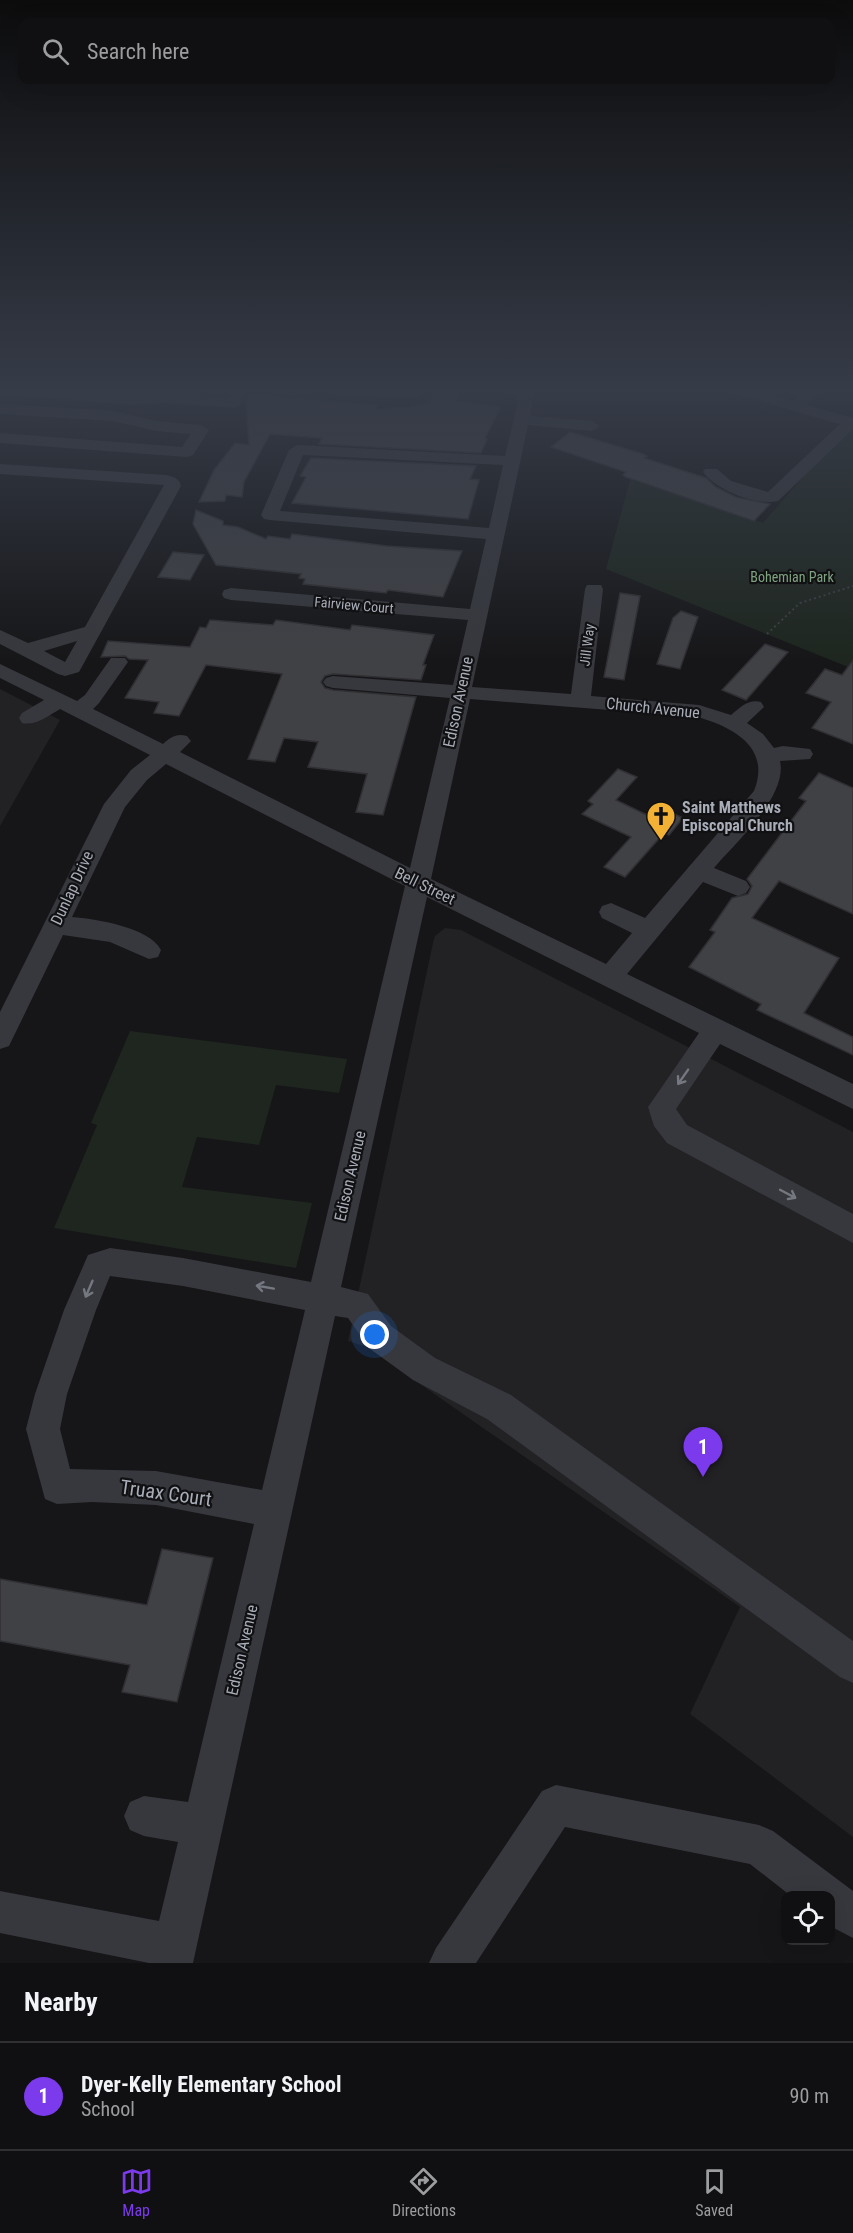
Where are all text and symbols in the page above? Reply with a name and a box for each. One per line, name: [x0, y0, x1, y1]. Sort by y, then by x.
search box: [18, 18, 835, 84]
icon: search: [39, 35, 72, 68]
text: Search here: [87, 39, 189, 64]
park label: Bohemian Park: [750, 569, 834, 585]
street label: Fairview Court: [314, 594, 394, 616]
street label: Jill Way: [576, 623, 598, 667]
street label: Edison Avenue: [439, 655, 477, 749]
street label: Church Avenue: [605, 694, 701, 722]
place label: Saint Matthews Episcopal Church: [682, 798, 793, 835]
church icon: Saint Matthews Episcopal Church: [645, 800, 677, 842]
street label: Dunlap Drive: [47, 848, 97, 928]
street label: Bell Street: [392, 863, 458, 909]
one-way arrow: [677, 1068, 689, 1084]
street label: Edison Avenue: [330, 1129, 370, 1223]
one-way arrow: [779, 1189, 797, 1200]
one-way arrow: [83, 1280, 94, 1298]
one-way arrow: [256, 1281, 275, 1292]
your location: [360, 1320, 389, 1349]
pin: 1: [684, 1428, 722, 1477]
street label: Truax Court: [119, 1475, 213, 1511]
street label: Edison Avenue: [222, 1603, 262, 1697]
map controls: [781, 1891, 835, 1945]
button: locate: [781, 1891, 835, 1945]
text: Nearby: [24, 1987, 98, 2017]
text: Dyer-Kelly Elementary School: [81, 2072, 341, 2097]
text: 1: [38, 2084, 49, 2108]
text: 90 m: [790, 2084, 829, 2108]
text: School: [81, 2097, 135, 2121]
tab: Map: [120, 2165, 153, 2220]
tab: Directions: [392, 2165, 456, 2220]
tab: Saved: [695, 2165, 733, 2220]

